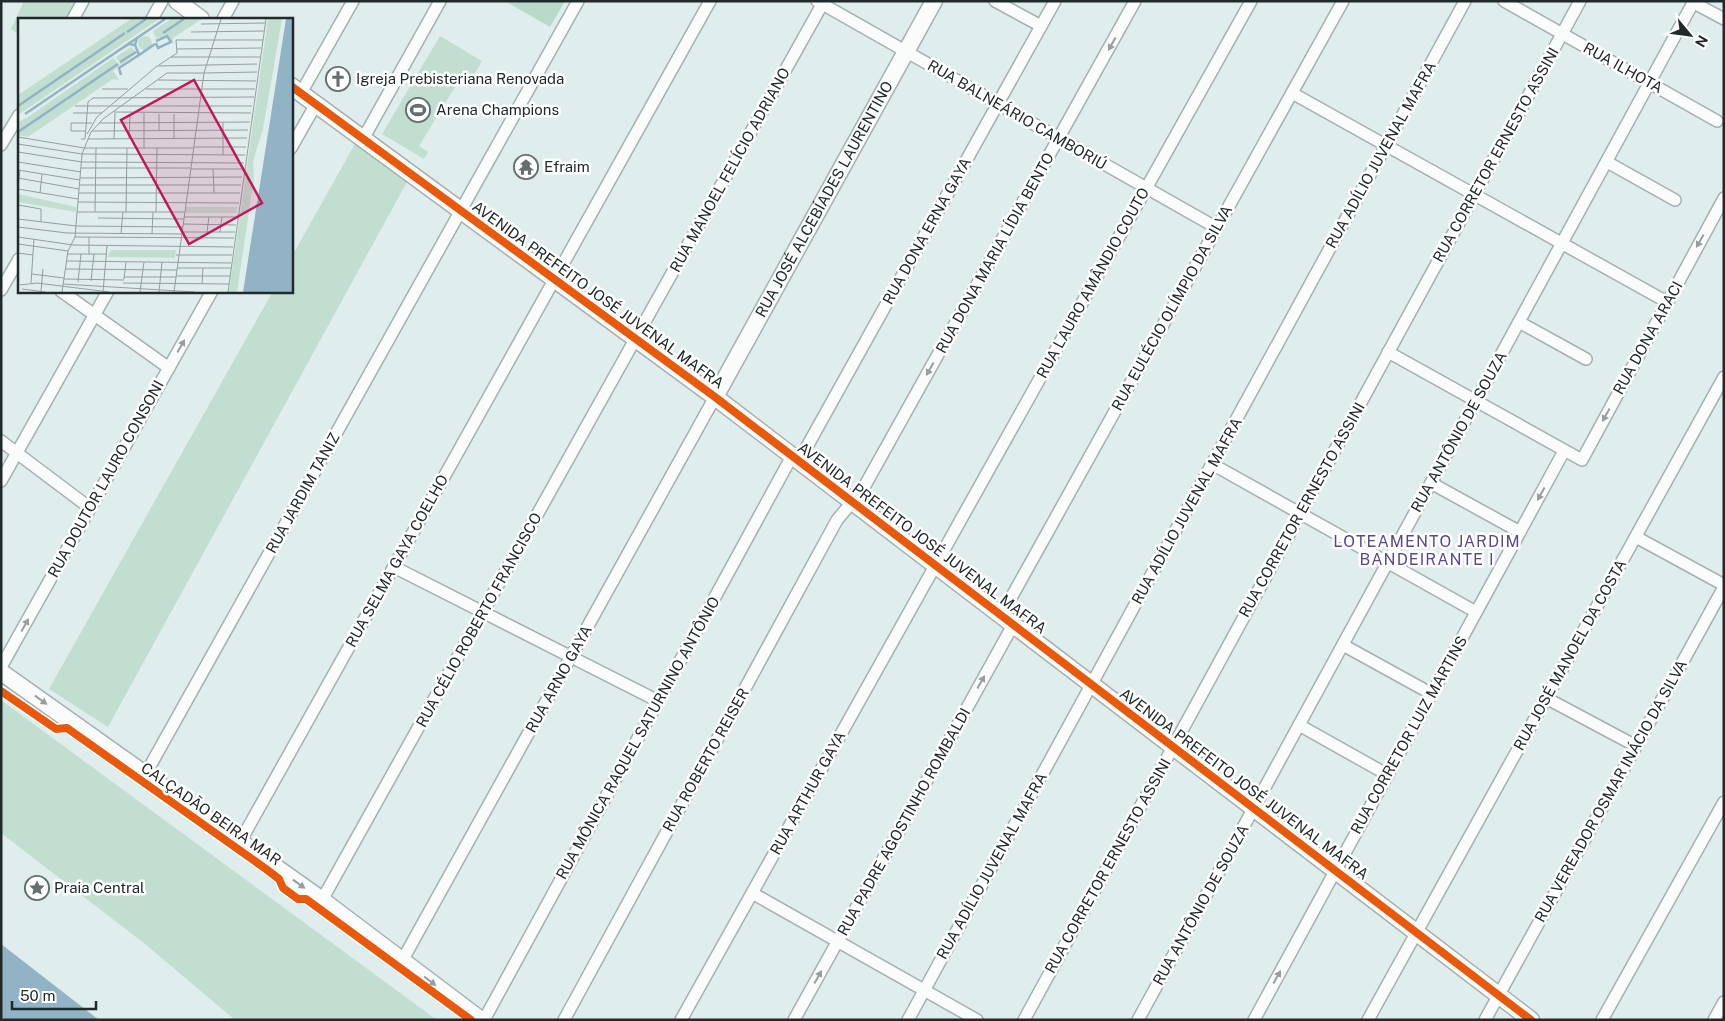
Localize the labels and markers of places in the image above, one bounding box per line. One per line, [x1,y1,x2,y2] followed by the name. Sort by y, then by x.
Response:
[325,66,351,92] church icon: Igreja Prebisteriana Renovada
[356,70,564,87] place label: Igreja Prebisteriana Renovada
[405,97,431,123] sports icon: Arena Champions
[436,101,559,118] place label: Arena Champions
[513,154,539,180] temple icon: Efraim
[544,158,590,175] place label: Efraim
[24,875,50,901] place icon: Praia Central
[54,879,145,896] place label: Praia Central

